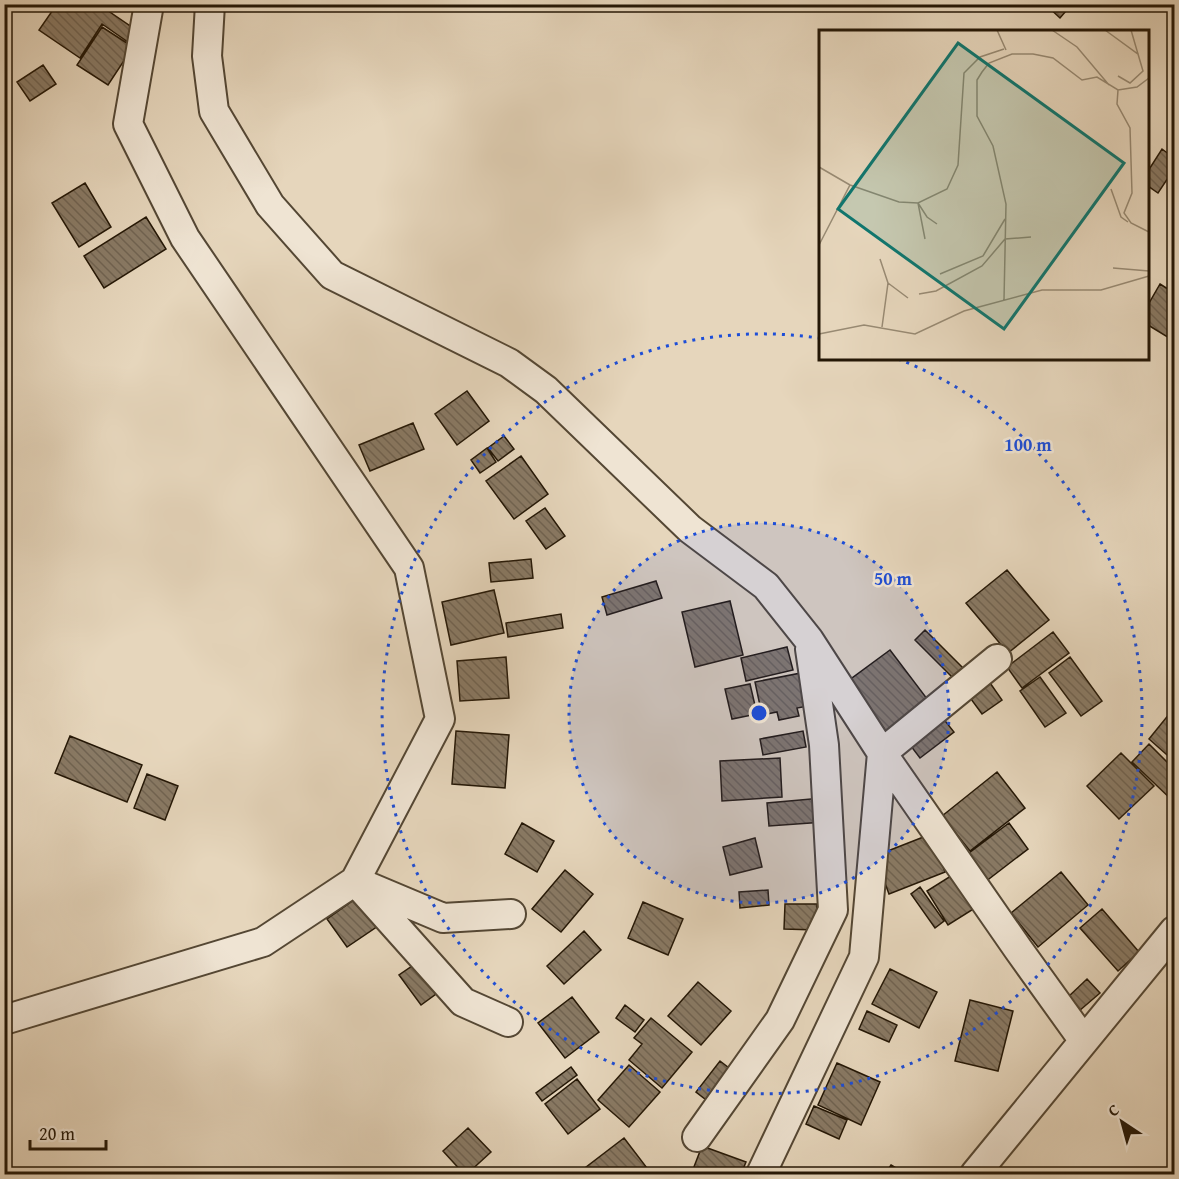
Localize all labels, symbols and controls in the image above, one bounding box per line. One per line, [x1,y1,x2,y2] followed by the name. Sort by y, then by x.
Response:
[819,30,1149,360] inset map
[1004,431,1052,458] text: 100 m
[874,565,913,592] text: 50 m
[749,703,769,723] centre of rings
[1092,1092,1152,1152] north arrow
[1102,1097,1124,1122] text: С
[30,1113,106,1151] scale bar
[39,1120,75,1147] text: 20 m

